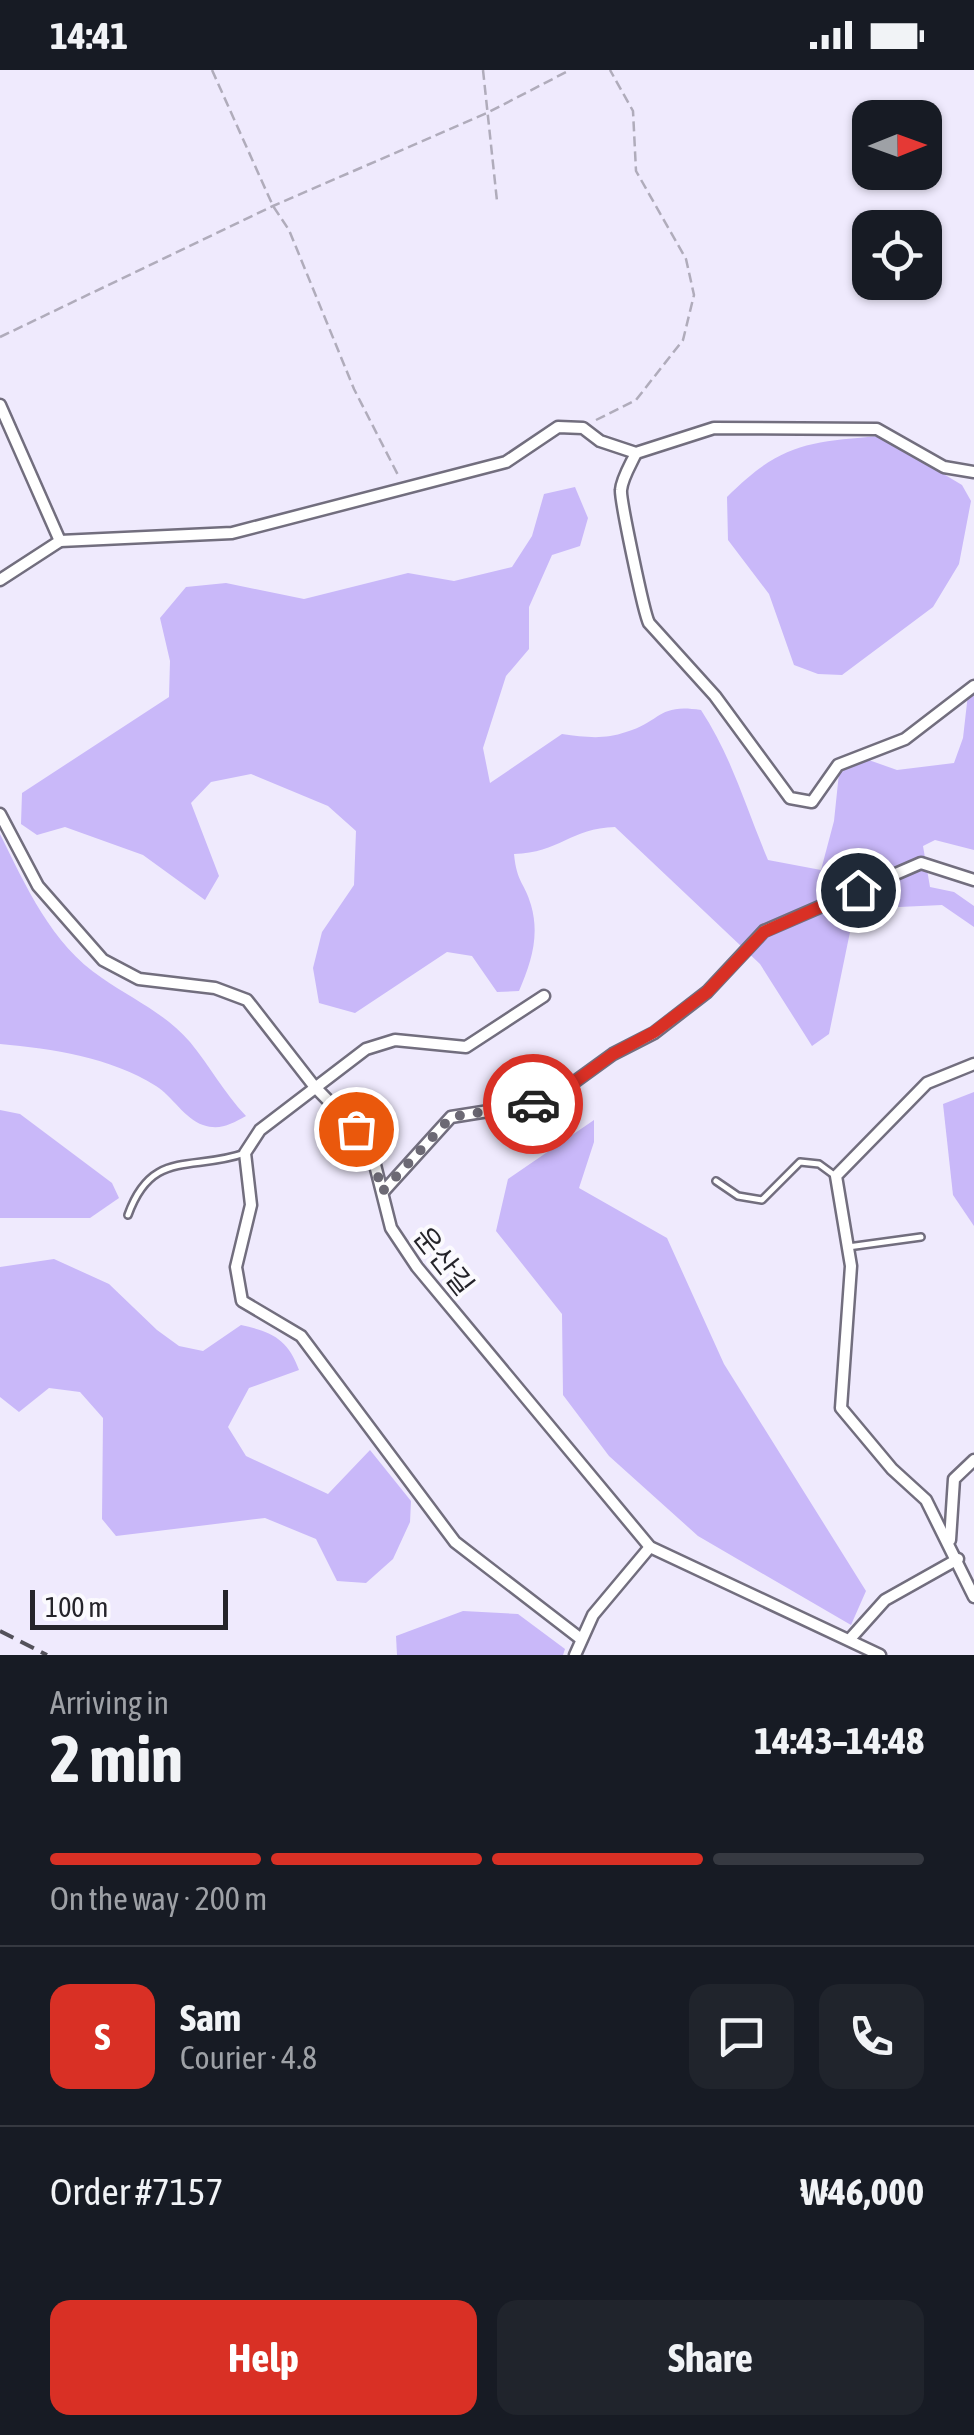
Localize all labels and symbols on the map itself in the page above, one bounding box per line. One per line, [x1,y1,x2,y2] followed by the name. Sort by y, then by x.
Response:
[852,100,942,190] north arrow
[816,848,901,933] pin
[483,1054,583,1154] courier
[314,1087,399,1172] pin
[408,1221,480,1301] street label: 운산길
[30,1585,228,1630] scale bar

